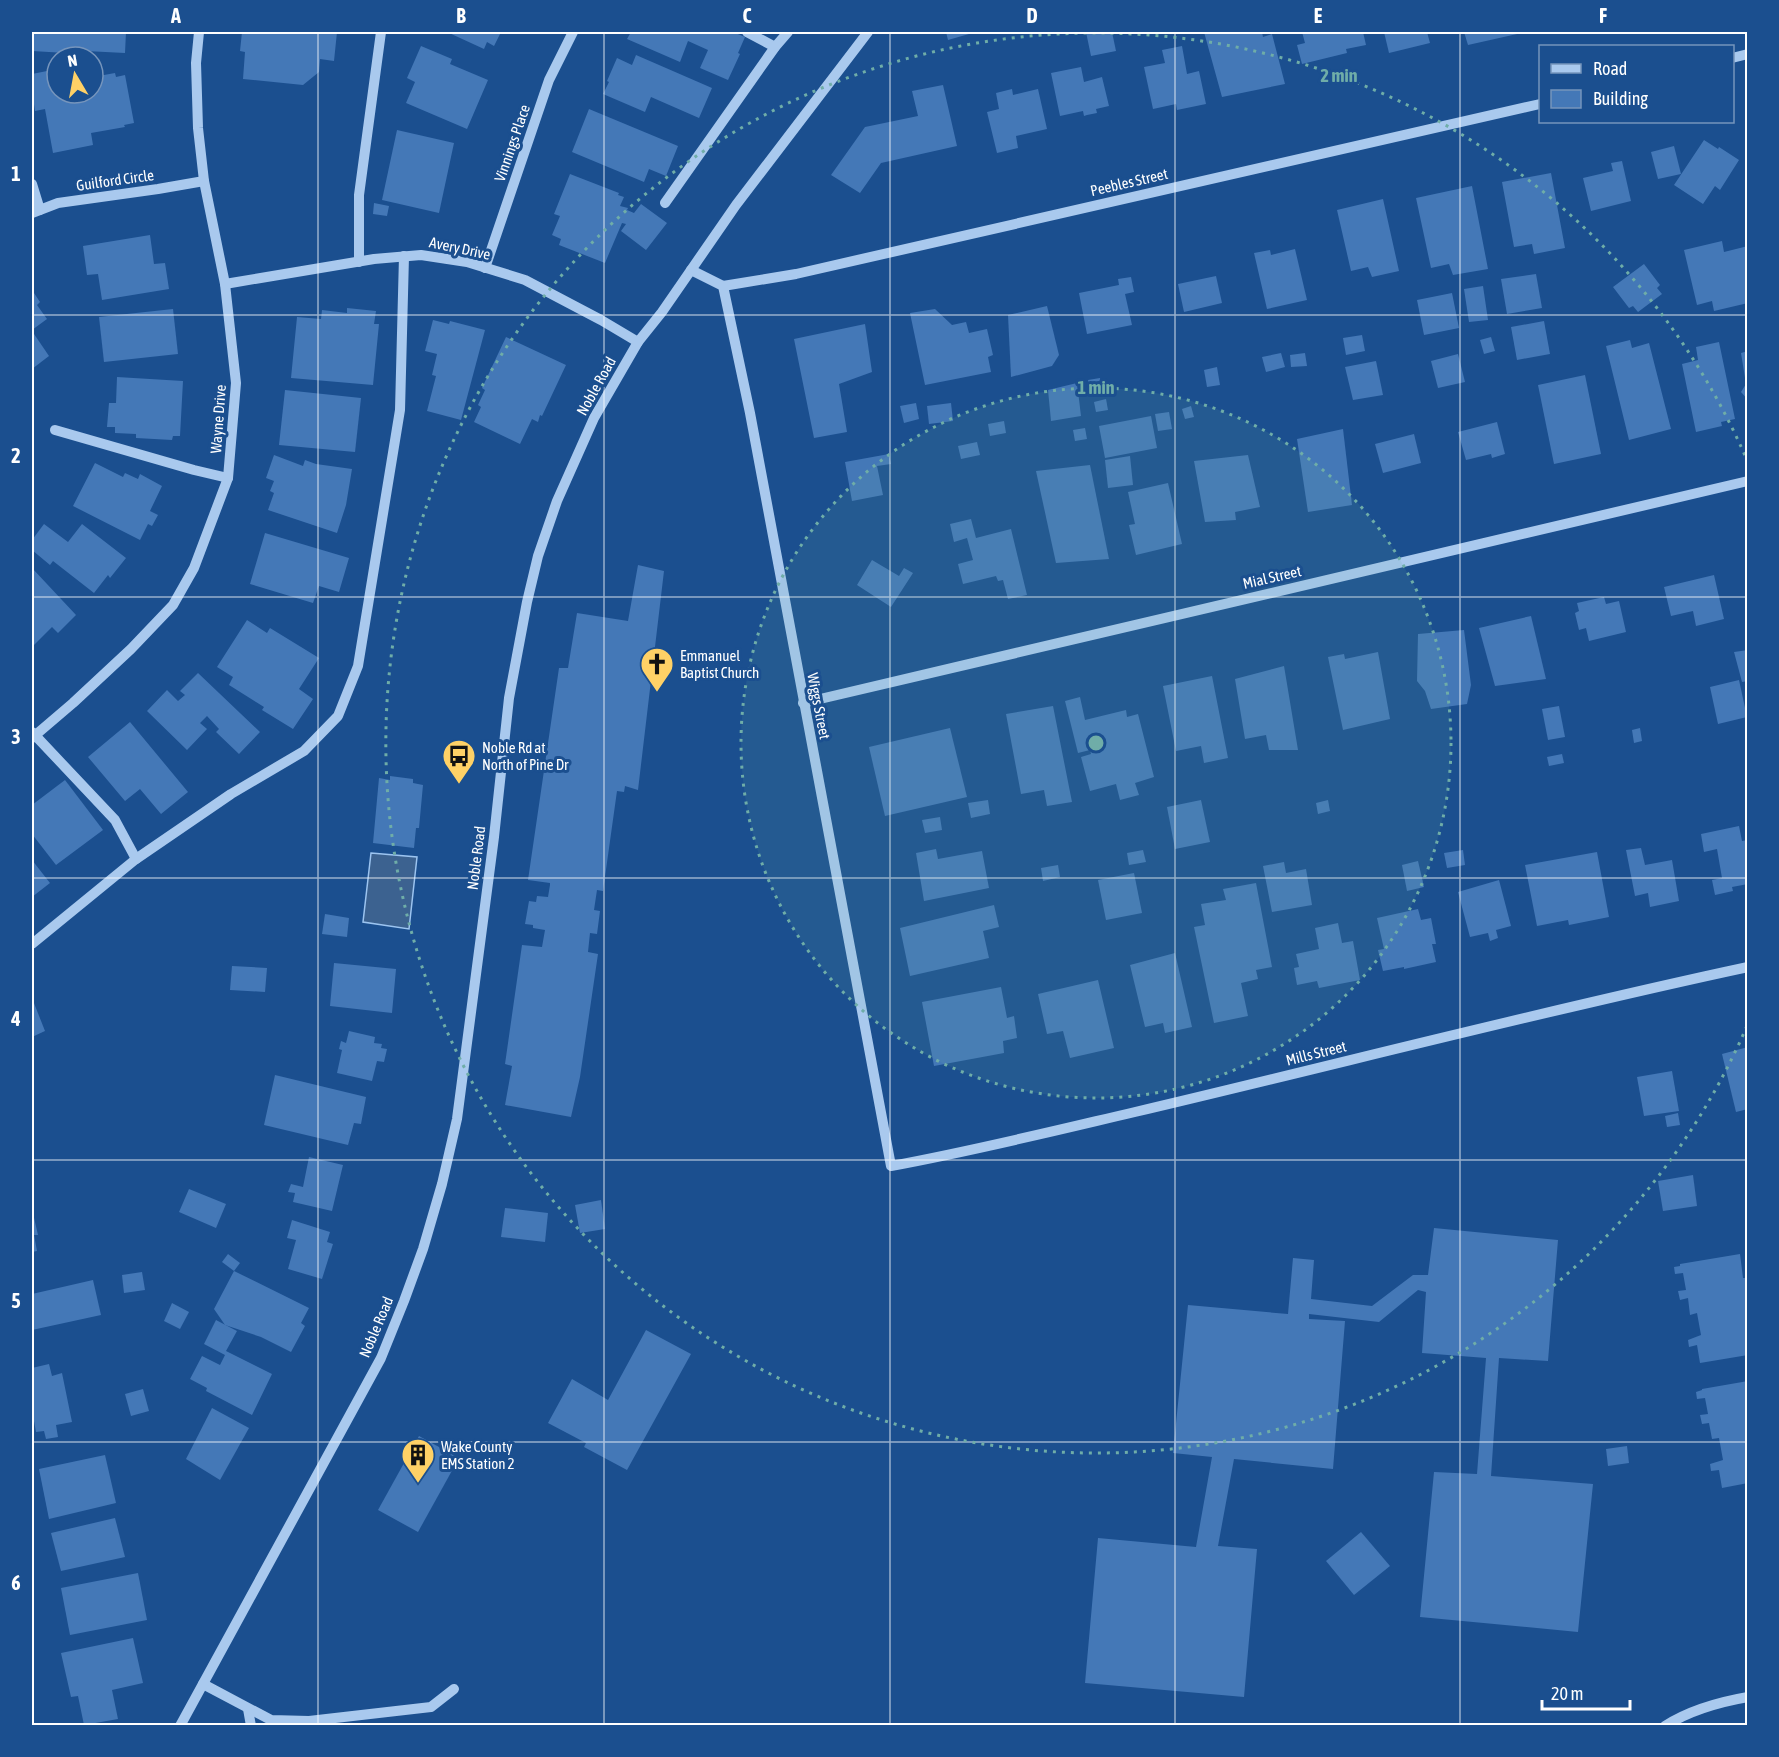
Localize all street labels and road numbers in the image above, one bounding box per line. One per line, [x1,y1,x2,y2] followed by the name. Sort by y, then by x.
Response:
[491,102,533,184] street label: Vinnings Place
[1089,165,1169,199] street label: Peebles Street
[75,166,155,194] street label: Guilford Circle
[428,233,492,263] street label: Avery Drive
[573,354,619,418] street label: Noble Road
[207,384,229,454] street label: Wayne Drive
[1241,562,1303,592] street label: Mial Street
[804,671,834,741] street label: Wiggs Street
[464,825,488,891] street label: Noble Road
[1284,1037,1348,1069] street label: Mills Street
[356,1294,396,1360] street label: Noble Road

